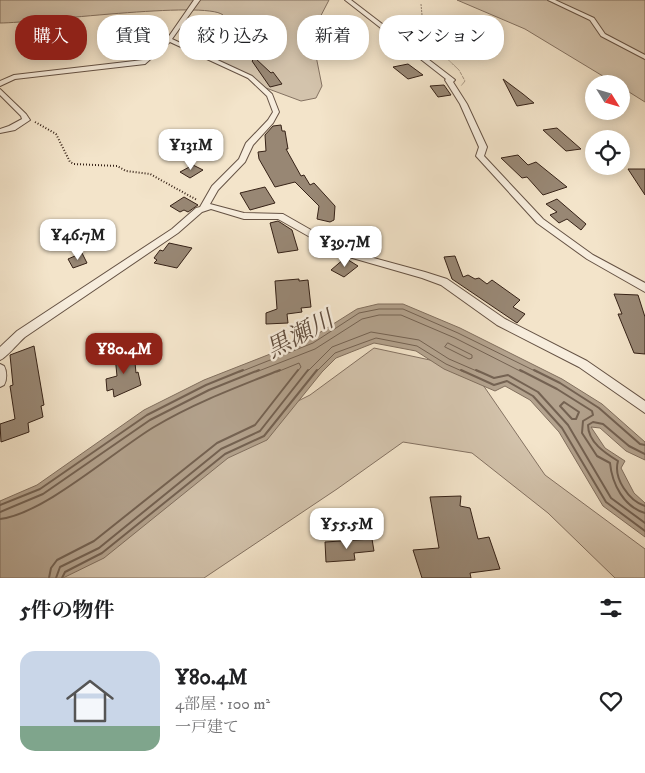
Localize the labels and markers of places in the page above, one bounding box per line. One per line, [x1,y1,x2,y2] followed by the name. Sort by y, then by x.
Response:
[156,128,226,171] pin: ¥131M
[37,218,119,261] pin: ¥46.7M
[304,226,386,268] pin: ¥39.7M
[83,332,165,375] pin: ¥80.4M
[306,508,388,550] pin: ¥55.5M

